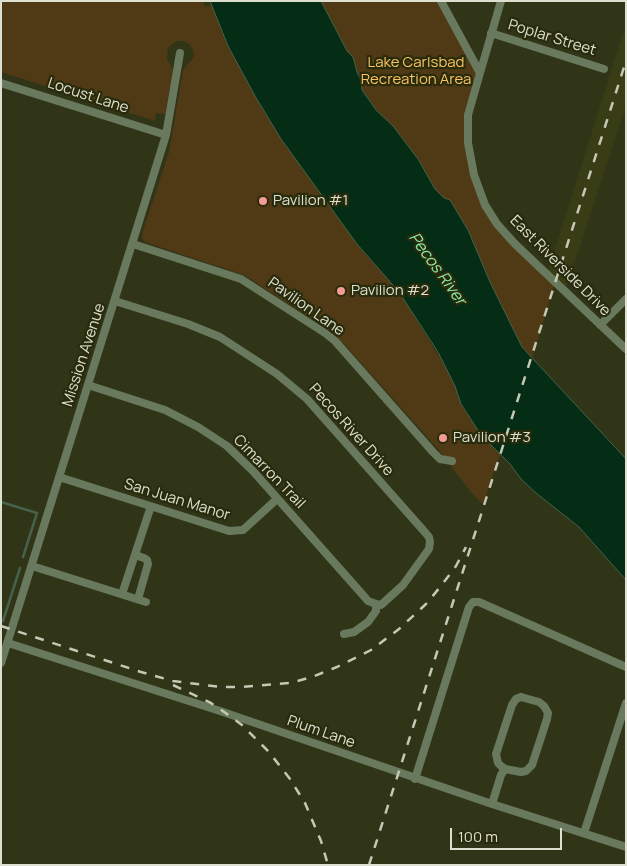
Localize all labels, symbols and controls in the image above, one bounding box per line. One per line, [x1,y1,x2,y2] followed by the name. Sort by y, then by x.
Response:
[506,16,598,60] street label: Poplar Street
[361,54,471,89] park label: Lake Carlsbad Recreation Area
[45,74,131,118] street label: Locust Lane
[273,192,348,210] place label: Pavilion #1
[257,195,269,207] marker: Pavilion #1
[506,212,614,320] street label: East Riverside Drive
[404,229,470,309] water label: Pecos River
[264,274,348,340] street label: Pavilion Lane
[351,282,429,300] place label: Pavilion #2
[335,285,347,297] marker: Pavilion #2
[59,301,109,409] street label: Mission Avenue
[305,380,397,480] street label: Pecos River Drive
[453,429,531,447] place label: Pavilion #3
[229,431,309,513] street label: Cimarron Trail
[437,432,449,444] marker: Pavilion #3
[122,475,232,525] street label: San Juan Manor
[285,712,357,752] street label: Plum Lane
[452,818,564,850] scale bar
[458,826,498,847] text: 100 m

